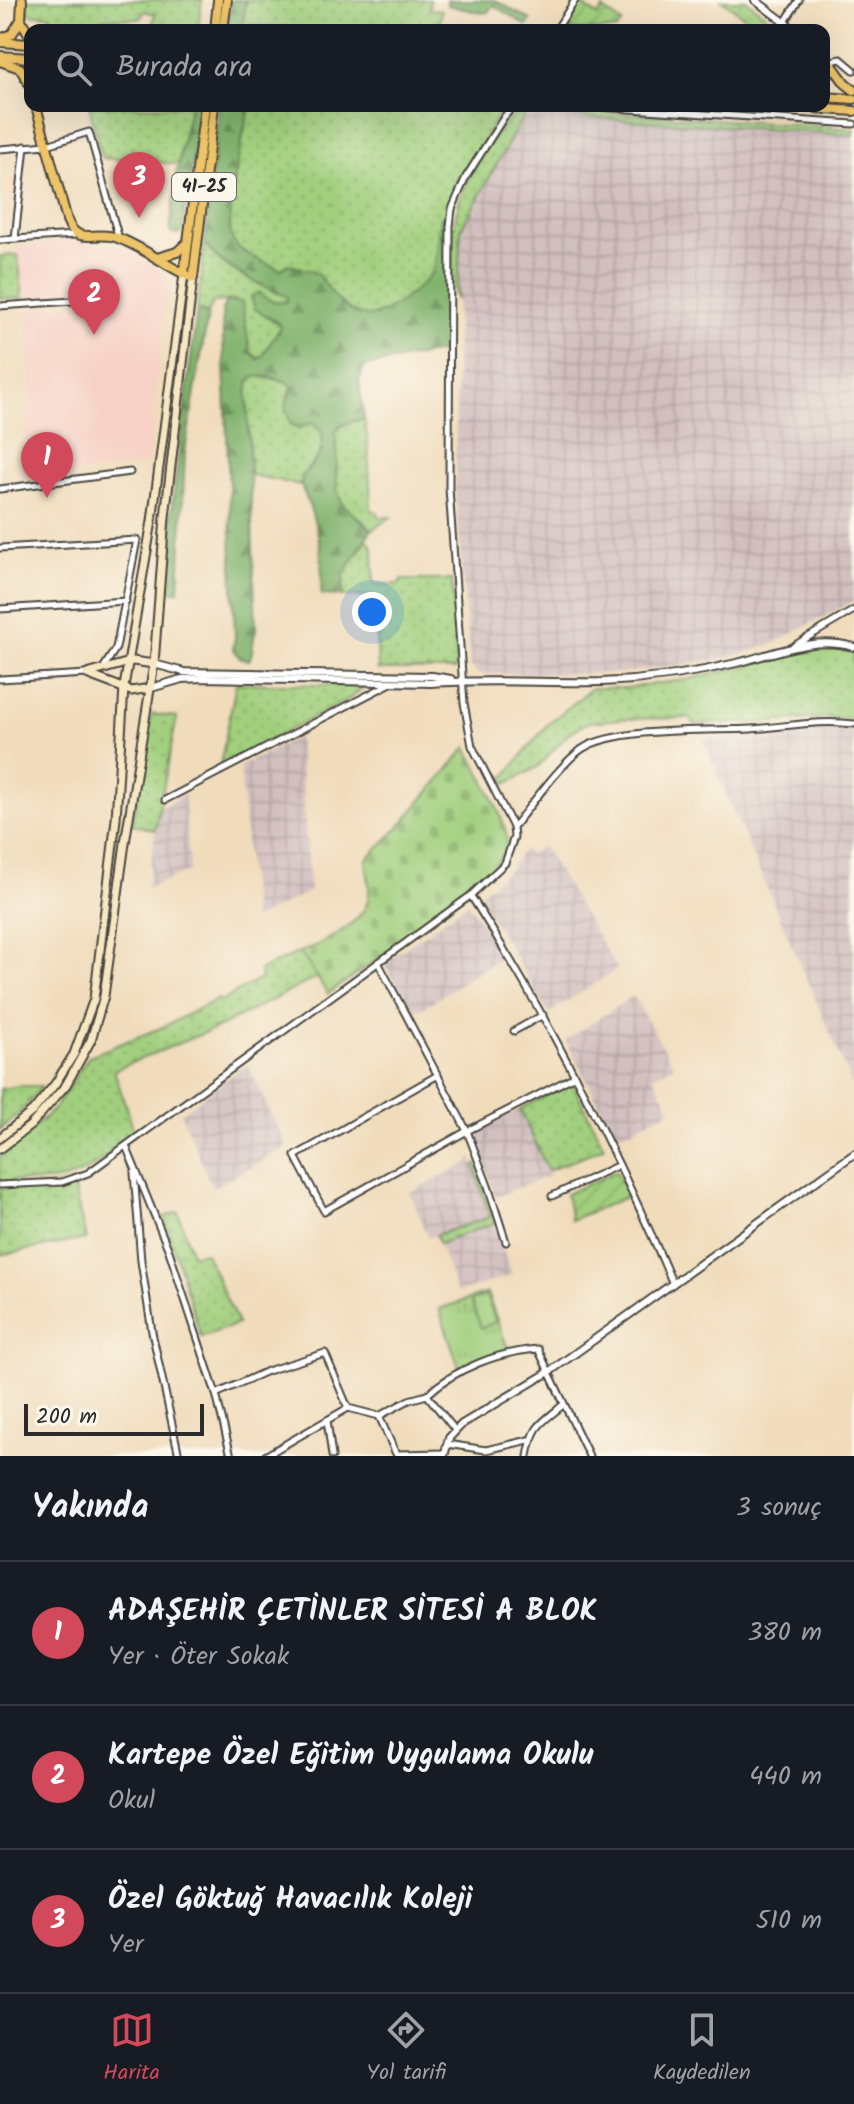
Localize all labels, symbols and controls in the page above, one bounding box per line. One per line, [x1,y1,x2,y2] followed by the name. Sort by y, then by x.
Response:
[24,24,830,112] search box
[116,44,253,92] text: Burada ara
[52,46,96,90] icon: search
[113,152,165,218] pin: 3
[172,173,236,201] road number: 41-25
[68,269,120,335] pin: 2
[21,432,73,498] pin: 1
[352,592,392,632] your location
[24,1400,204,1436] scale bar
[36,1400,97,1435] text: 200 m
[32,1481,149,1535] text: Yakında
[736,1487,822,1529] text: 3 sonuç
[108,1588,598,1636] text: ADAŞEHİR ÇETİNLER SİTESİ A BLOK
[54,1612,62,1654] text: 1
[747,1612,822,1654] text: 380 m
[108,1636,289,1678] text: Yer · Öter Sokak
[108,1732,593,1780] text: Kartepe Özel Eğitim Uygulama Okulu
[50,1756,66,1798] text: 2
[749,1756,822,1798] text: 440 m
[108,1780,155,1822] text: Okul
[108,1876,473,1924] text: Özel Göktuğ Havacılık Koleji
[51,1900,65,1942] text: 3
[756,1900,822,1942] text: 510 m
[108,1924,143,1966] text: Yer
[103,2008,160,2091] tab: Harita
[366,2008,446,2091] tab: Yol tarifi
[653,2008,751,2091] tab: Kaydedilen

